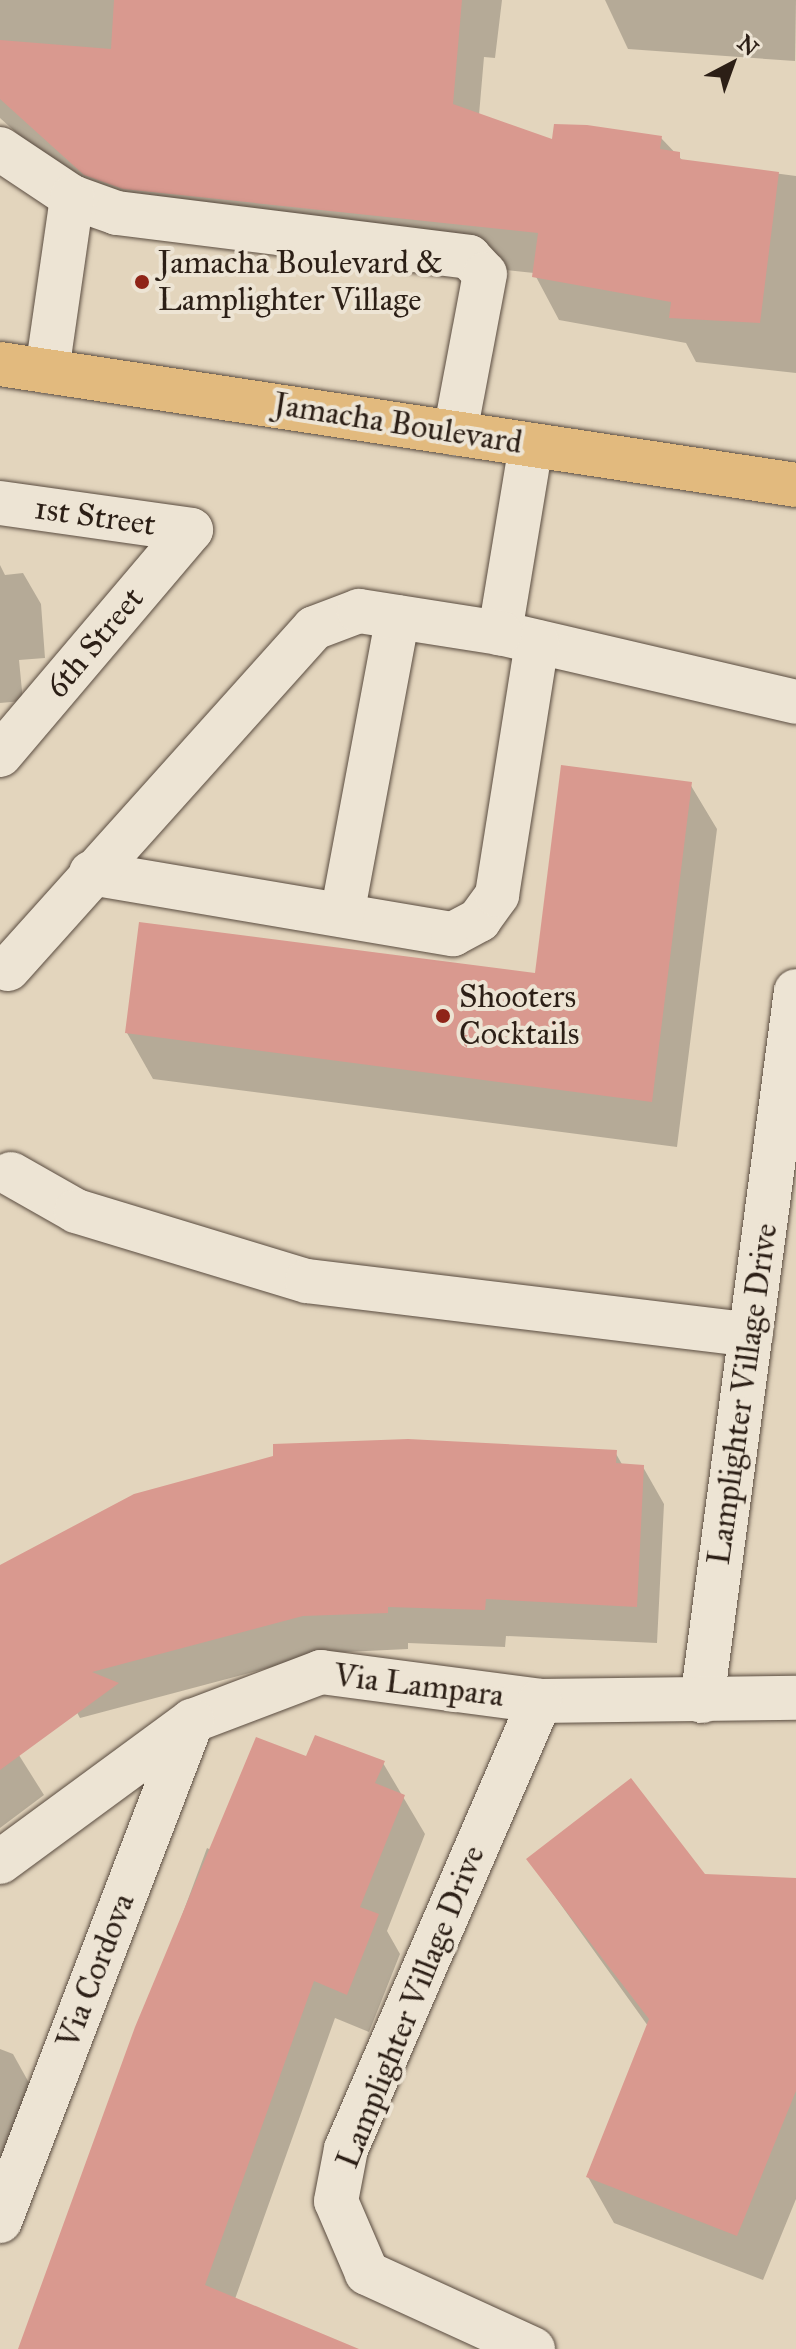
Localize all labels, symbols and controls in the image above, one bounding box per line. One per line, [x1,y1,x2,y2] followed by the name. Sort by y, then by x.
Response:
[692,24,772,104] north arrow
[732,29,764,62] text: N
[158,245,443,320] place label: Jamacha Boulevard & Lamplighter Village
[133,273,151,291] marker: Jamacha Boulevard & Lamplighter Village
[271,385,525,463] street label: Jamacha Boulevard
[32,489,158,545] street label: 1st Street
[38,580,152,706] street label: 6th Street
[459,979,579,1054] place label: Shooters Cocktails
[434,1007,452,1025] marker: Shooters Cocktails
[700,1221,786,1567] street label: Lamplighter Village Drive
[332,1657,506,1715] street label: Via Lampara
[329,1840,493,2174] street label: Lamplighter Village Drive
[49,1888,143,2054] street label: Via Cordova

